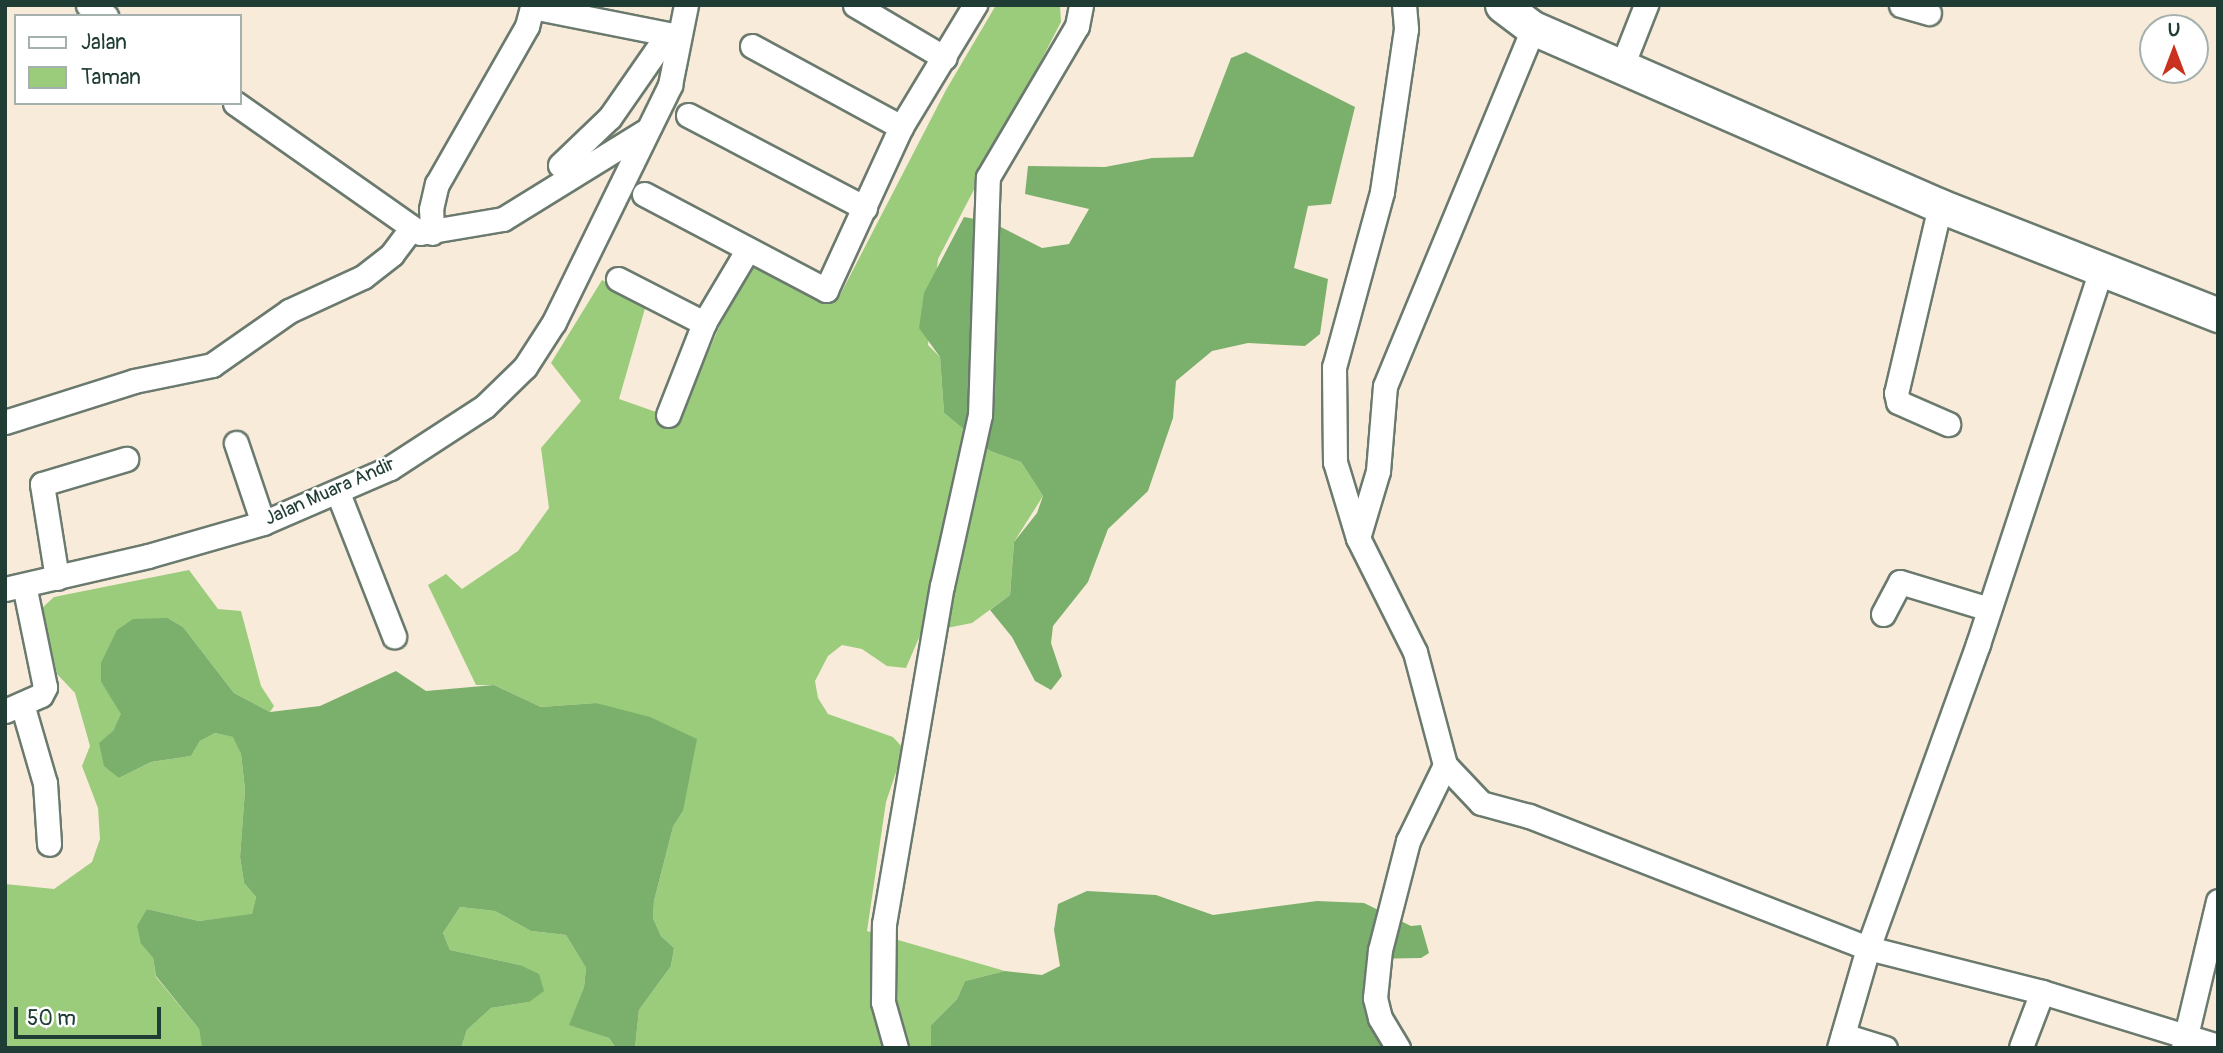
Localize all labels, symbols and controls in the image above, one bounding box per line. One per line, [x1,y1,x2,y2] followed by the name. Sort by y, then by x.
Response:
[14,14,242,105] legend
[2139,14,2209,84] north arrow
[2168,18,2180,42] text: U
[81,29,127,56] text: Jalan
[81,64,141,91] text: Taman
[261,453,399,531] street label: Jalan Muara Andir
[18,993,164,1038] scale bar
[27,1005,76,1032] text: 50 m

